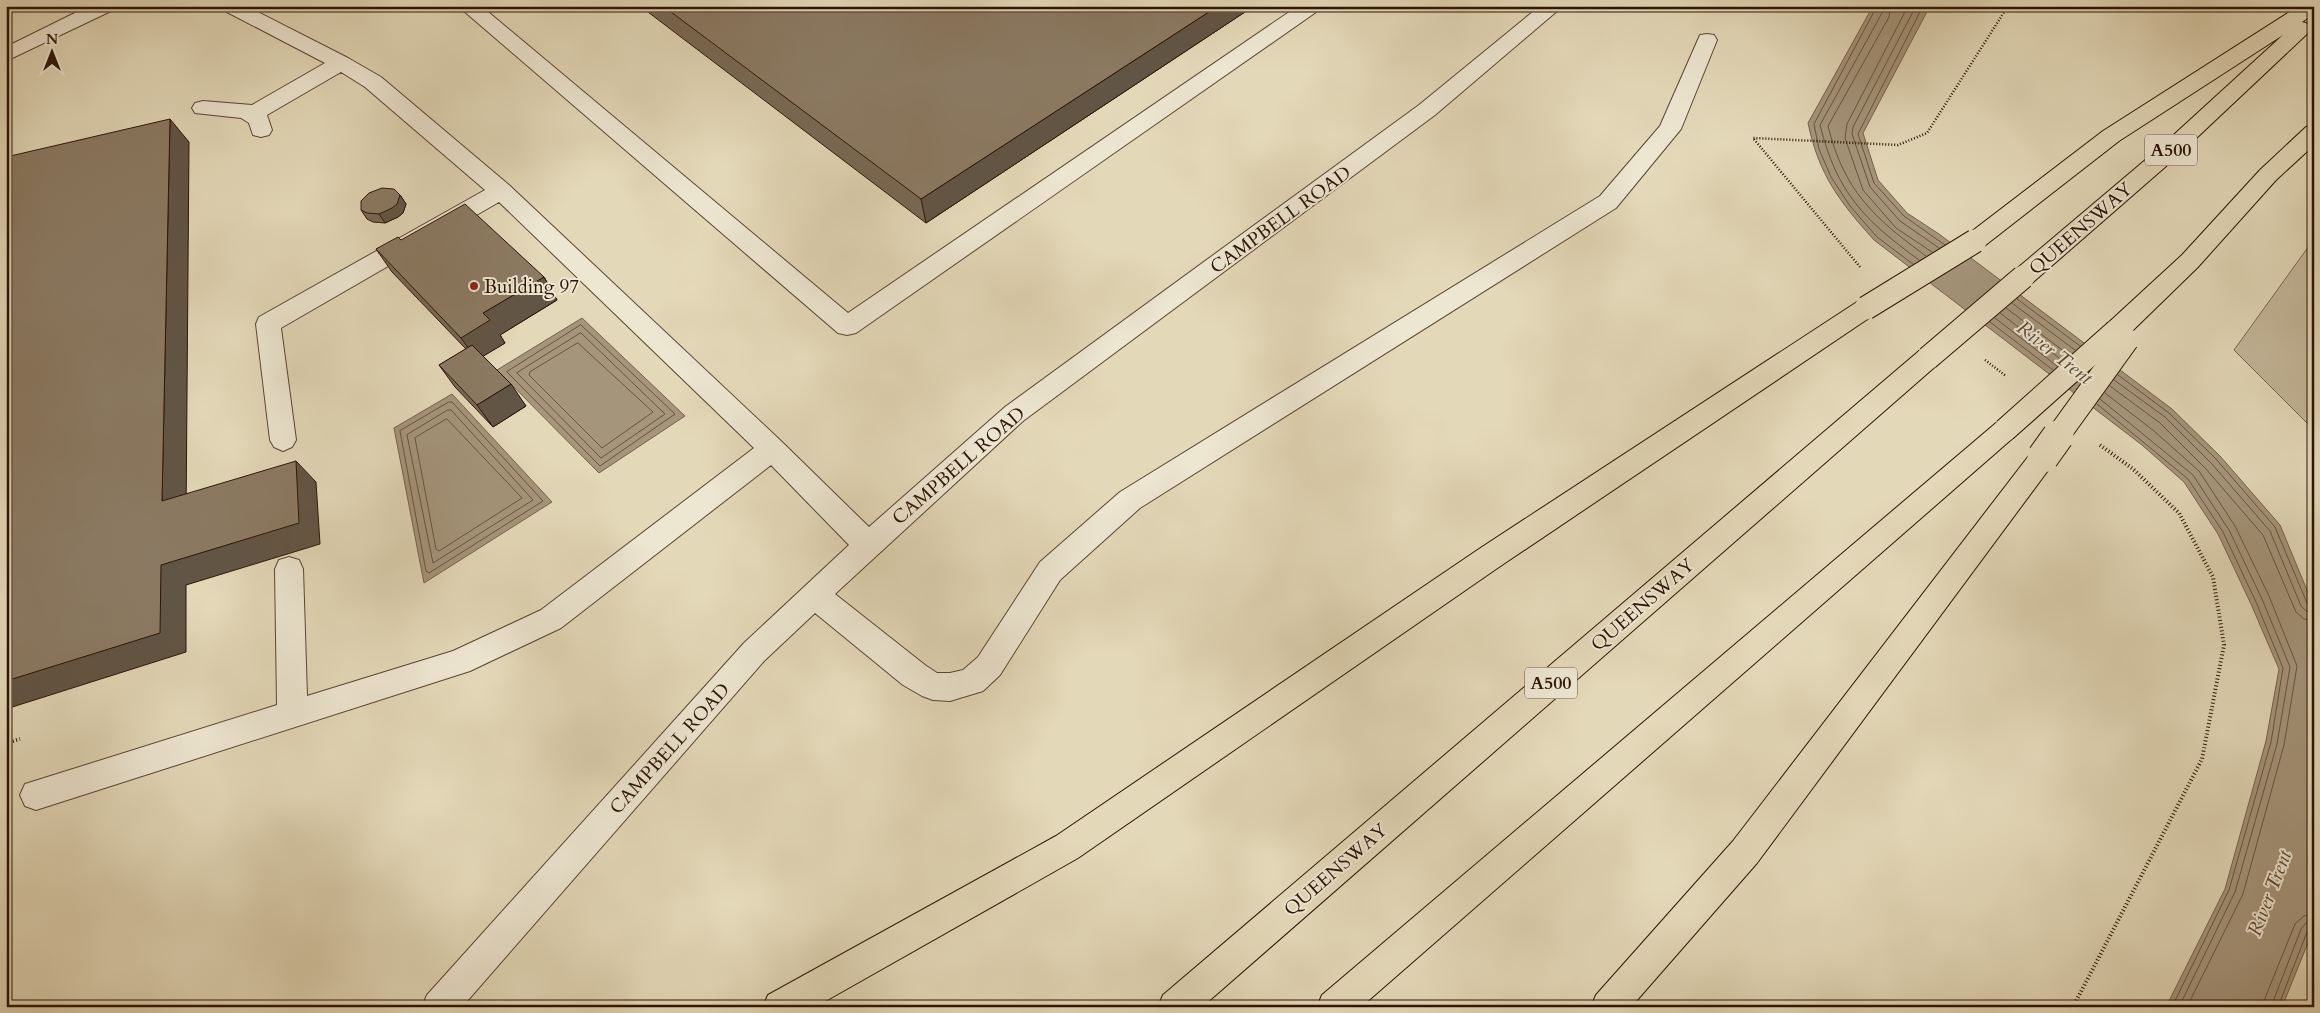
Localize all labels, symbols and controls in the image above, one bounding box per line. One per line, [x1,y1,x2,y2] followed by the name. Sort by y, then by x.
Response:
[28,28,78,78] north arrow
[46,30,58,49] text: N
[2145,134,2197,166] road number: A500
[1205,160,1356,280] street label: CAMPBELL ROAD
[2023,176,2139,281] street label: QUEENSWAY
[484,274,579,300] place label: Building 97
[468,280,480,292] marker: Building 97
[2011,314,2099,391] water label: River Trent
[887,401,1031,531] street label: CAMPBELL ROAD
[1585,552,1701,657] street label: QUEENSWAY
[1525,668,1577,698] road number: A500
[604,677,736,820] street label: CAMPBELL ROAD
[1278,817,1394,922] street label: QUEENSWAY
[2241,845,2299,940] water label: River Trent

